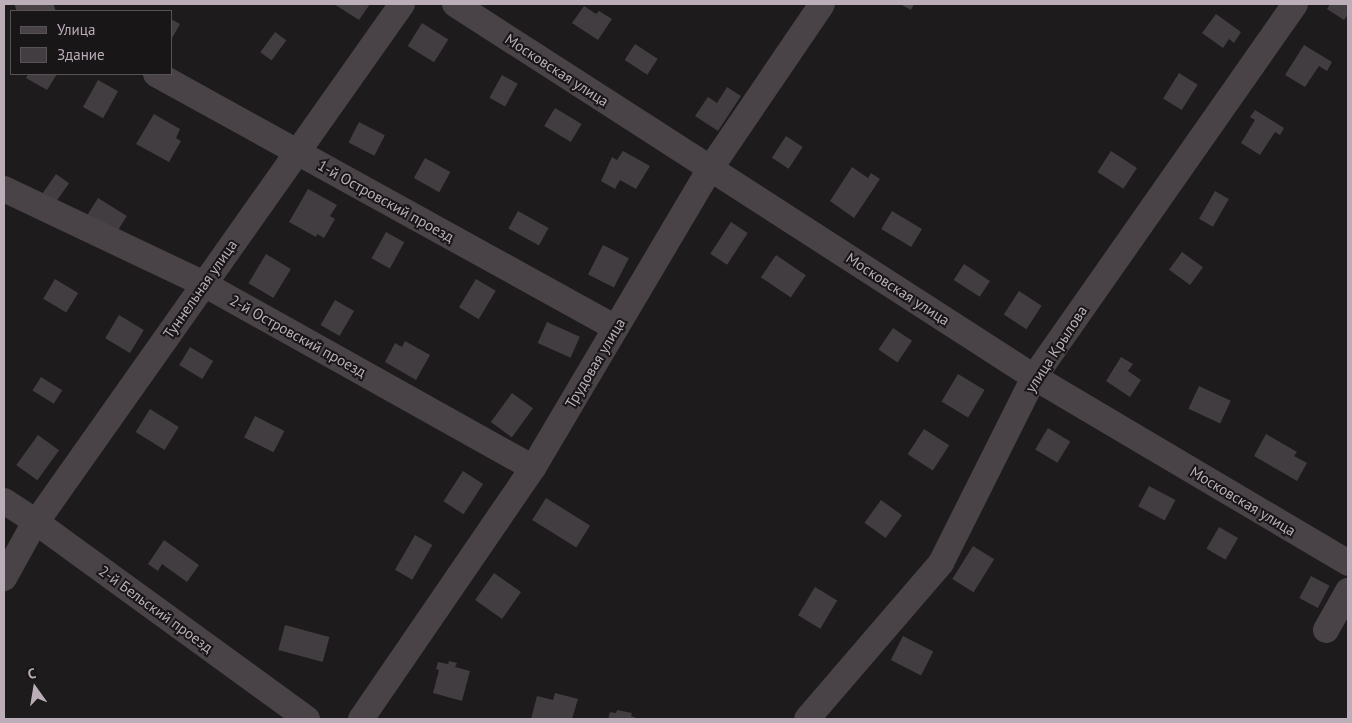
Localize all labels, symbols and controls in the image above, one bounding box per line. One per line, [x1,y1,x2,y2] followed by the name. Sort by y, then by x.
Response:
[10,10,172,75] legend
[57,20,95,39] text: Улица
[502,30,612,110] street label: Московская улица
[57,45,105,64] text: Здание
[315,156,457,246] street label: 1-й Островский проезд
[159,236,241,342] street label: Туннельная улица
[843,249,953,329] street label: Московская улица
[227,291,369,381] street label: 2-й Островский проезд
[1021,302,1091,396] street label: улица Крылова
[561,315,629,411] street label: Трудовая улица
[1187,462,1299,540] street label: Московская улица
[95,562,217,656] street label: 2-й Бельский проезд
[10,663,60,713] north arrow
[26,664,37,683] text: С

